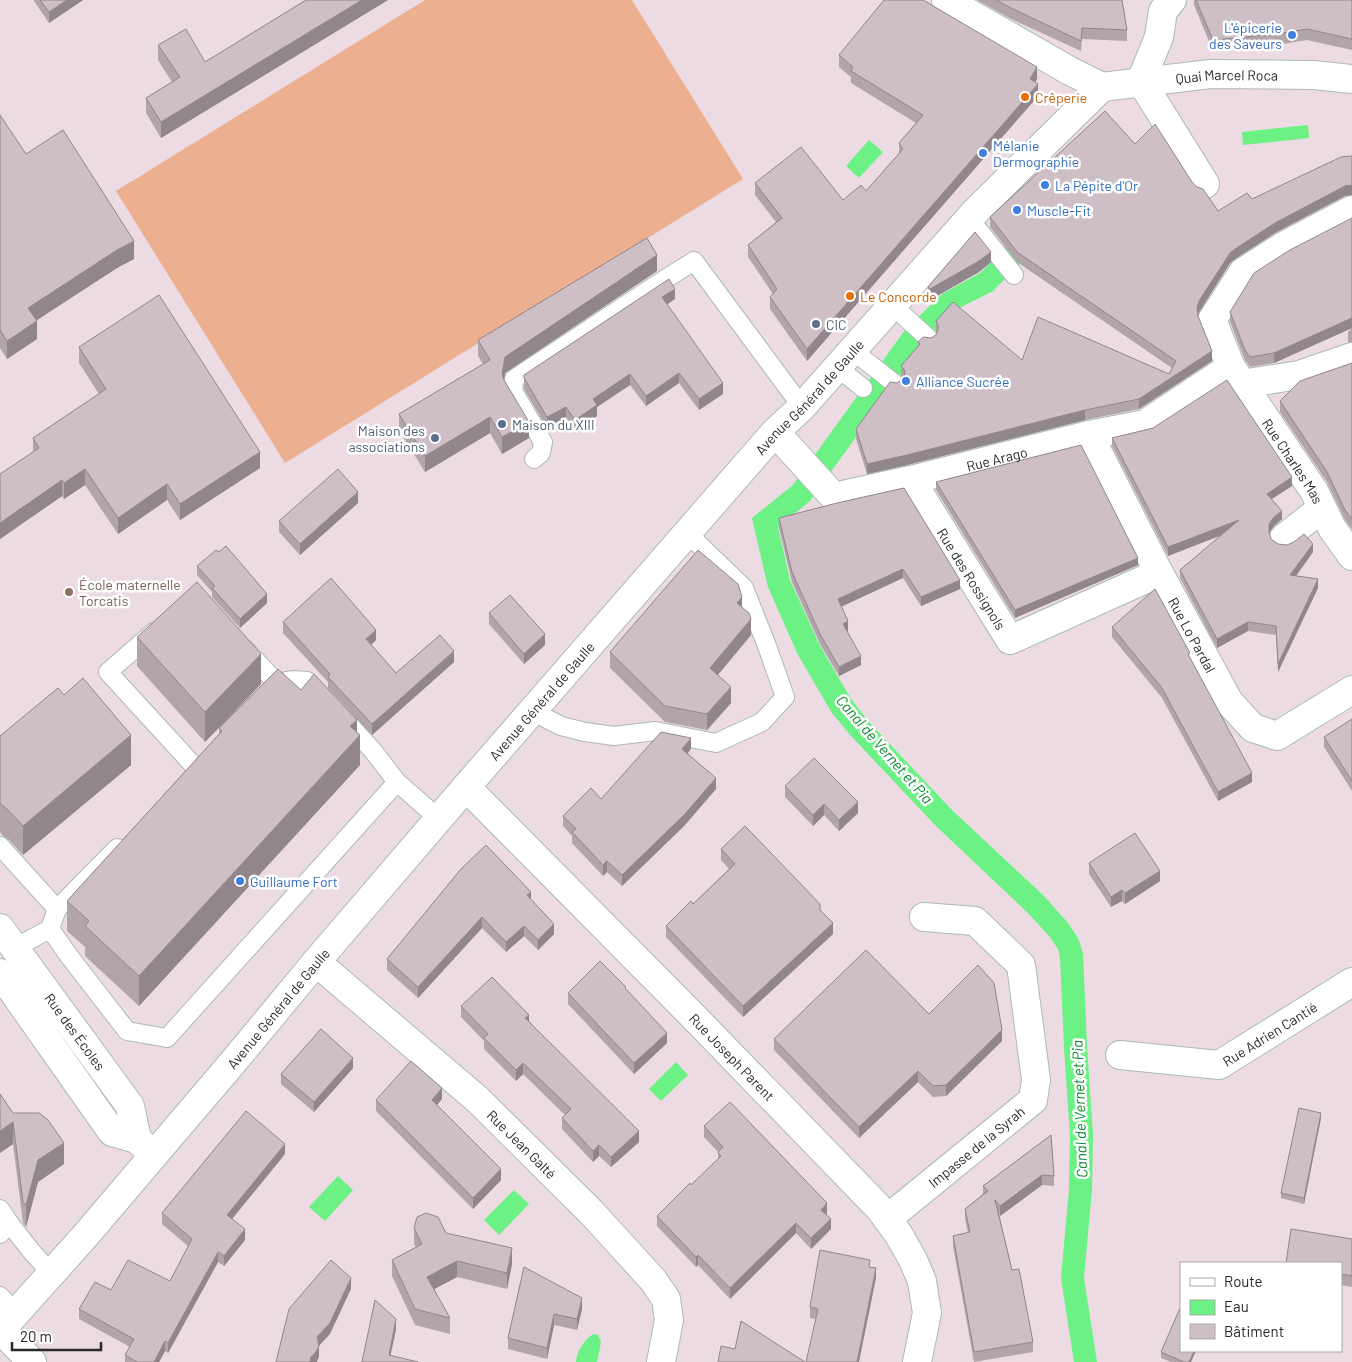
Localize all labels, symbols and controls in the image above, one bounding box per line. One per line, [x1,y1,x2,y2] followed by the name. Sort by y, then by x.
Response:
[1209,19,1282,52] place label: L'épicerie des Saveurs
[1286,29,1298,41] marker: L'épicerie des Saveurs
[1174,65,1278,87] street label: Quai Marcel Roca
[1035,89,1087,106] place label: Crêperie
[1019,91,1031,103] marker: Crêperie
[993,137,1079,170] place label: Mélanie Dermographie
[977,147,989,159] marker: Mélanie Dermographie
[1055,177,1138,194] place label: La Pépite d'Or
[1039,179,1051,191] marker: La Pépite d'Or
[1027,202,1091,219] place label: Muscle-Fit
[1011,204,1023,216] marker: Muscle-Fit
[860,288,937,305] place label: Le Concorde
[844,290,856,302] marker: Le Concorde
[826,316,847,333] place label: CIC
[810,318,822,330] marker: CIC
[751,336,867,458] street label: Avenue Général de Gaulle
[916,373,1010,390] place label: Alliance Sucrée
[900,375,912,387] marker: Alliance Sucrée
[1259,415,1327,506] street label: Rue Charles Mas
[512,416,595,433] place label: Maison du XIII
[496,418,508,430] marker: Maison du XIII
[348,422,425,455] place label: Maison des associations
[429,432,441,444] marker: Maison des associations
[964,442,1029,474] street label: Rue Arago
[934,525,1010,633] street label: Rue des Rossignols
[79,576,181,609] place label: École maternelle Torcatis
[63,586,75,598] marker: École maternelle Torcatis
[1165,594,1220,675] street label: Rue Lo Pardal
[485,638,597,763] street label: Avenue Général de Gaulle
[833,691,937,807] water label: Canal de Vernet et Pia
[250,873,338,890] place label: Guillaume Fort
[234,875,246,887] marker: Guillaume Fort
[223,944,333,1072] street label: Avenue Général de Gaulle
[42,989,110,1074] street label: Rue des Écoles
[1219,998,1320,1069] street label: Rue Adrien Cantié
[686,1009,778,1104] street label: Rue Joseph Parent
[1068,1040,1090,1178] water label: Canal de Vernet et Pia
[925,1102,1028,1191] street label: Impasse de la Syrah
[484,1106,560,1182] street label: Rue Jean Galté
[1180,1262,1342,1352] legend
[1224,1272,1263,1290] text: Route
[1224,1297,1249,1315] text: Eau
[12,1320,101,1352] scale bar
[1224,1322,1284,1340] text: Bâtiment
[20,1327,52,1345] text: 20 m

